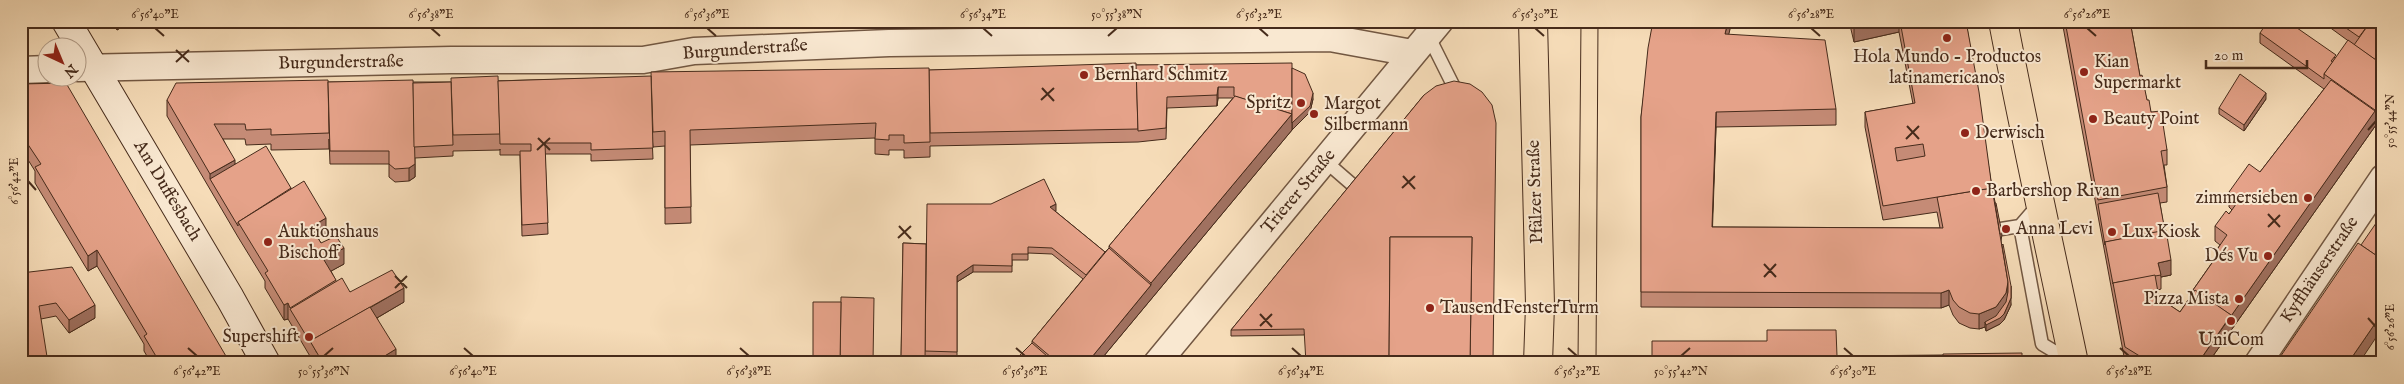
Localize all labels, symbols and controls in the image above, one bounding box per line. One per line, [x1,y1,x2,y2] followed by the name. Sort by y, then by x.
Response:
[131,7,179,22] text: 6°56'40"E
[408,7,454,22] text: 6°56'38"E
[684,7,730,22] text: 6°56'36"E
[960,7,1006,22] text: 6°56'34"E
[1091,7,1143,22] text: 50°55'38"N
[1236,7,1282,22] text: 6°56'32"E
[1512,7,1558,22] text: 6°56'30"E
[1788,7,1834,22] text: 6°56'28"E
[2064,7,2110,22] text: 6°56'26"E
[1941,32,1953,44] marker: Hola Mundo - Productos latinamericanos
[682,34,808,66] street label: Burgunderstraße
[38,38,88,88] north arrow
[2206,38,2308,70] scale bar
[1853,46,2041,90] place label: Hola Mundo - Productos latinamericanos
[2214,46,2244,65] text: 20 m
[278,50,404,76] street label: Burgunderstraße
[2094,51,2181,95] place label: Kian Supermarkt
[60,59,82,81] text: N
[1094,64,1228,87] place label: Bernhard Schmitz
[2078,66,2090,78] marker: Kian Supermarkt
[1078,69,1090,81] marker: Bernhard Schmitz
[1246,92,1291,115] place label: Spritz
[1324,93,1409,137] place label: Margot Silbermann
[2383,93,2398,148] text: 50°55'44"N
[1295,97,1307,109] marker: Spritz
[1308,108,1320,120] marker: Margot Silbermann
[2103,108,2199,131] place label: Beauty Point
[2087,113,2099,125] marker: Beauty Point
[1975,122,2045,145] place label: Derwisch
[1959,127,1971,139] marker: Derwisch
[127,135,206,246] street label: Am Duffesbach
[1523,140,1549,244] street label: Pfälzer Straße
[1257,145,1341,239] street label: Trierer Straße
[7,157,22,205] text: 6°56'42"E
[1986,180,2120,203] place label: Barbershop Rivan
[1970,185,1982,197] marker: Barbershop Rivan
[2195,187,2298,210] place label: zimmersieben
[2302,192,2314,204] marker: zimmersieben
[2276,212,2364,328] street label: Kyffhäuserstraße
[2015,218,2093,241] place label: Anna Levi
[277,221,379,265] place label: Auktionshaus Bischoff
[2122,221,2201,244] place label: Lux Kiosk
[2000,223,2012,235] marker: Anna Levi
[2106,226,2118,238] marker: Lux Kiosk
[262,236,274,248] marker: Auktionshaus Bischoff
[2204,245,2258,268] place label: Dés Vu
[2262,250,2274,262] marker: Dés Vu
[2143,288,2229,311] place label: Pizza Mista
[2233,293,2245,305] marker: Pizza Mista
[1440,297,1599,320] place label: TausendFensterTurm
[1424,302,1436,314] marker: TausendFensterTurm
[2383,304,2398,350] text: 6°56'26"E
[2225,315,2237,327] marker: UniCom
[222,326,299,349] place label: Supershift
[2198,329,2264,352] place label: UniCom
[303,331,315,343] marker: Supershift
[173,364,221,379] text: 6°56'42"E
[298,364,351,379] text: 50°55'36"N
[449,364,497,379] text: 6°56'40"E
[726,364,772,379] text: 6°56'38"E
[1002,364,1048,379] text: 6°56'36"E
[1278,364,1324,379] text: 6°56'34"E
[1554,364,1600,379] text: 6°56'32"E
[1654,364,1709,379] text: 50°55'42"N
[1830,364,1876,379] text: 6°56'30"E
[2106,364,2152,379] text: 6°56'28"E

